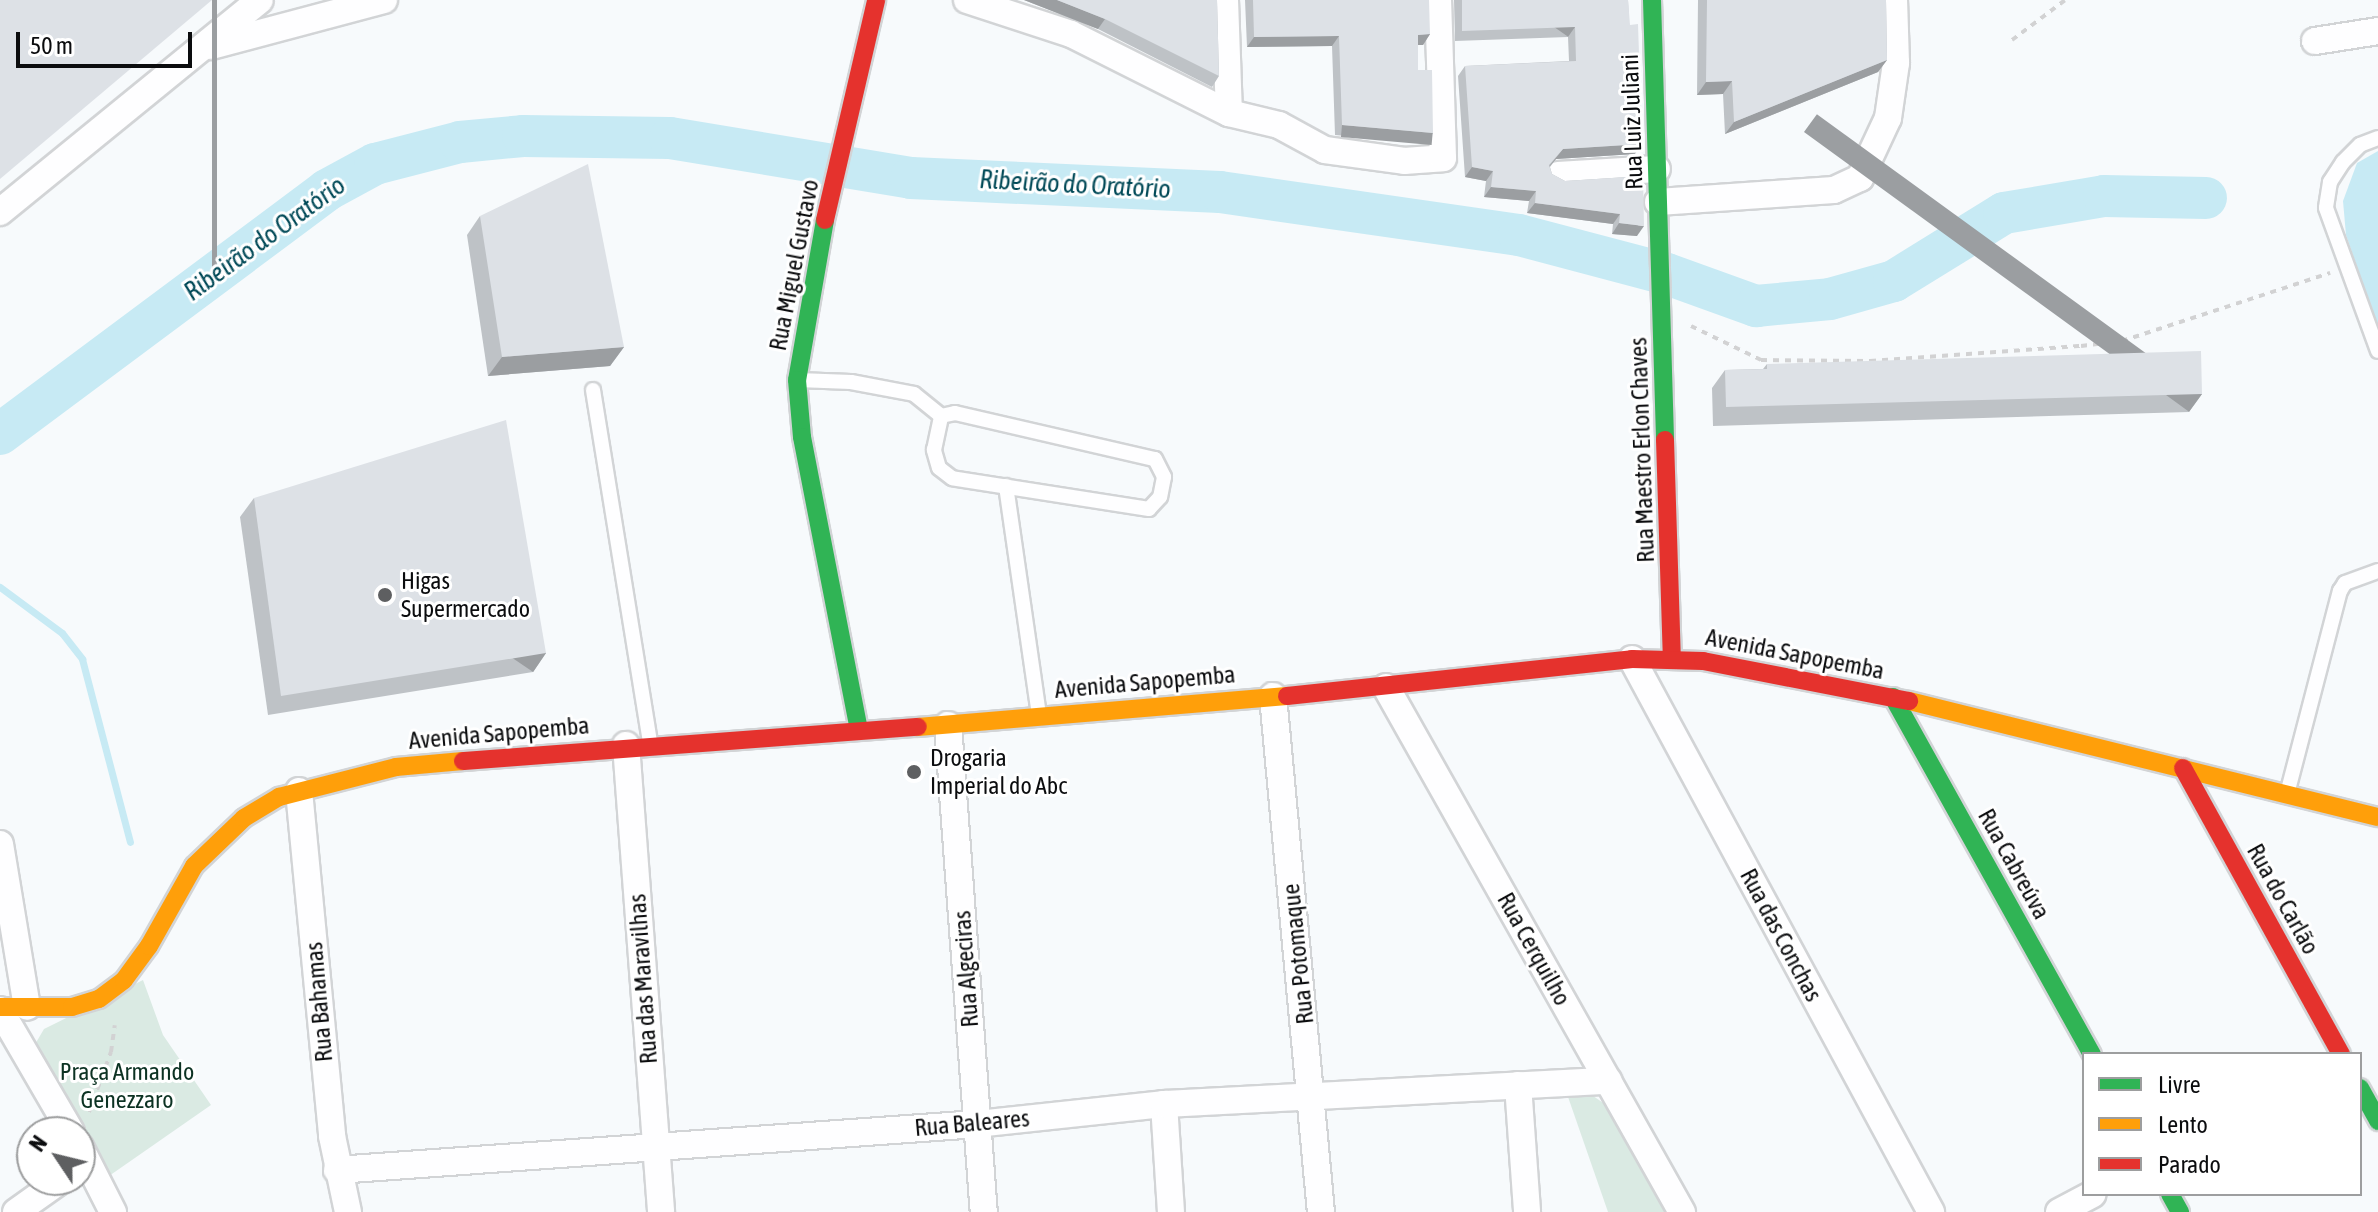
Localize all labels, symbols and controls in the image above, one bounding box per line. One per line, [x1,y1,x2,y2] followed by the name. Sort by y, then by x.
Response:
[20,16,196,66] scale bar
[30,32,73,59] text: 50 m
[1615,54,1649,190] street label: Rua Luiz Juliani
[979,164,1171,206] water label: Ribeirão do Oratório
[178,170,352,308] water label: Ribeirão do Oratório
[763,177,825,353] street label: Rua Miguel Gustavo
[1624,337,1660,563] street label: Rua Maestro Erlon Chaves
[401,567,530,623] place label: Higas Supermercado
[376,586,394,604] marker: Higas Supermercado
[1703,623,1887,685] street label: Avenida Sapopemba
[1053,660,1237,704] street label: Avenida Sapopemba
[407,711,591,755] street label: Avenida Sapopemba
[930,744,1067,800] place label: Drogaria Imperial do Abc
[905,763,923,781] marker: Drogaria Imperial do Abc
[1972,804,2056,924] street label: Rua Cabreúva
[2241,839,2325,959] street label: Rua do Carlão
[1734,864,1828,1006] street label: Rua das Conchas
[1276,882,1320,1026] street label: Rua Potomaque
[1491,888,1577,1010] street label: Rua Cerquilho
[623,893,663,1065] street label: Rua das Maravilhas
[948,910,984,1028] street label: Rua Algeciras
[299,941,339,1063] street label: Rua Bahamas
[2082,1052,2362,1196] legend
[60,1058,194,1114] park label: Praça Armando Genezzaro
[2158,1071,2201,1098] text: Livre
[913,1104,1031,1142] street label: Rua Baleares
[2158,1111,2208,1138] text: Lento
[16,1116,96,1196] north arrow
[24,1131,52,1156] text: N
[2158,1151,2221,1178] text: Parado

